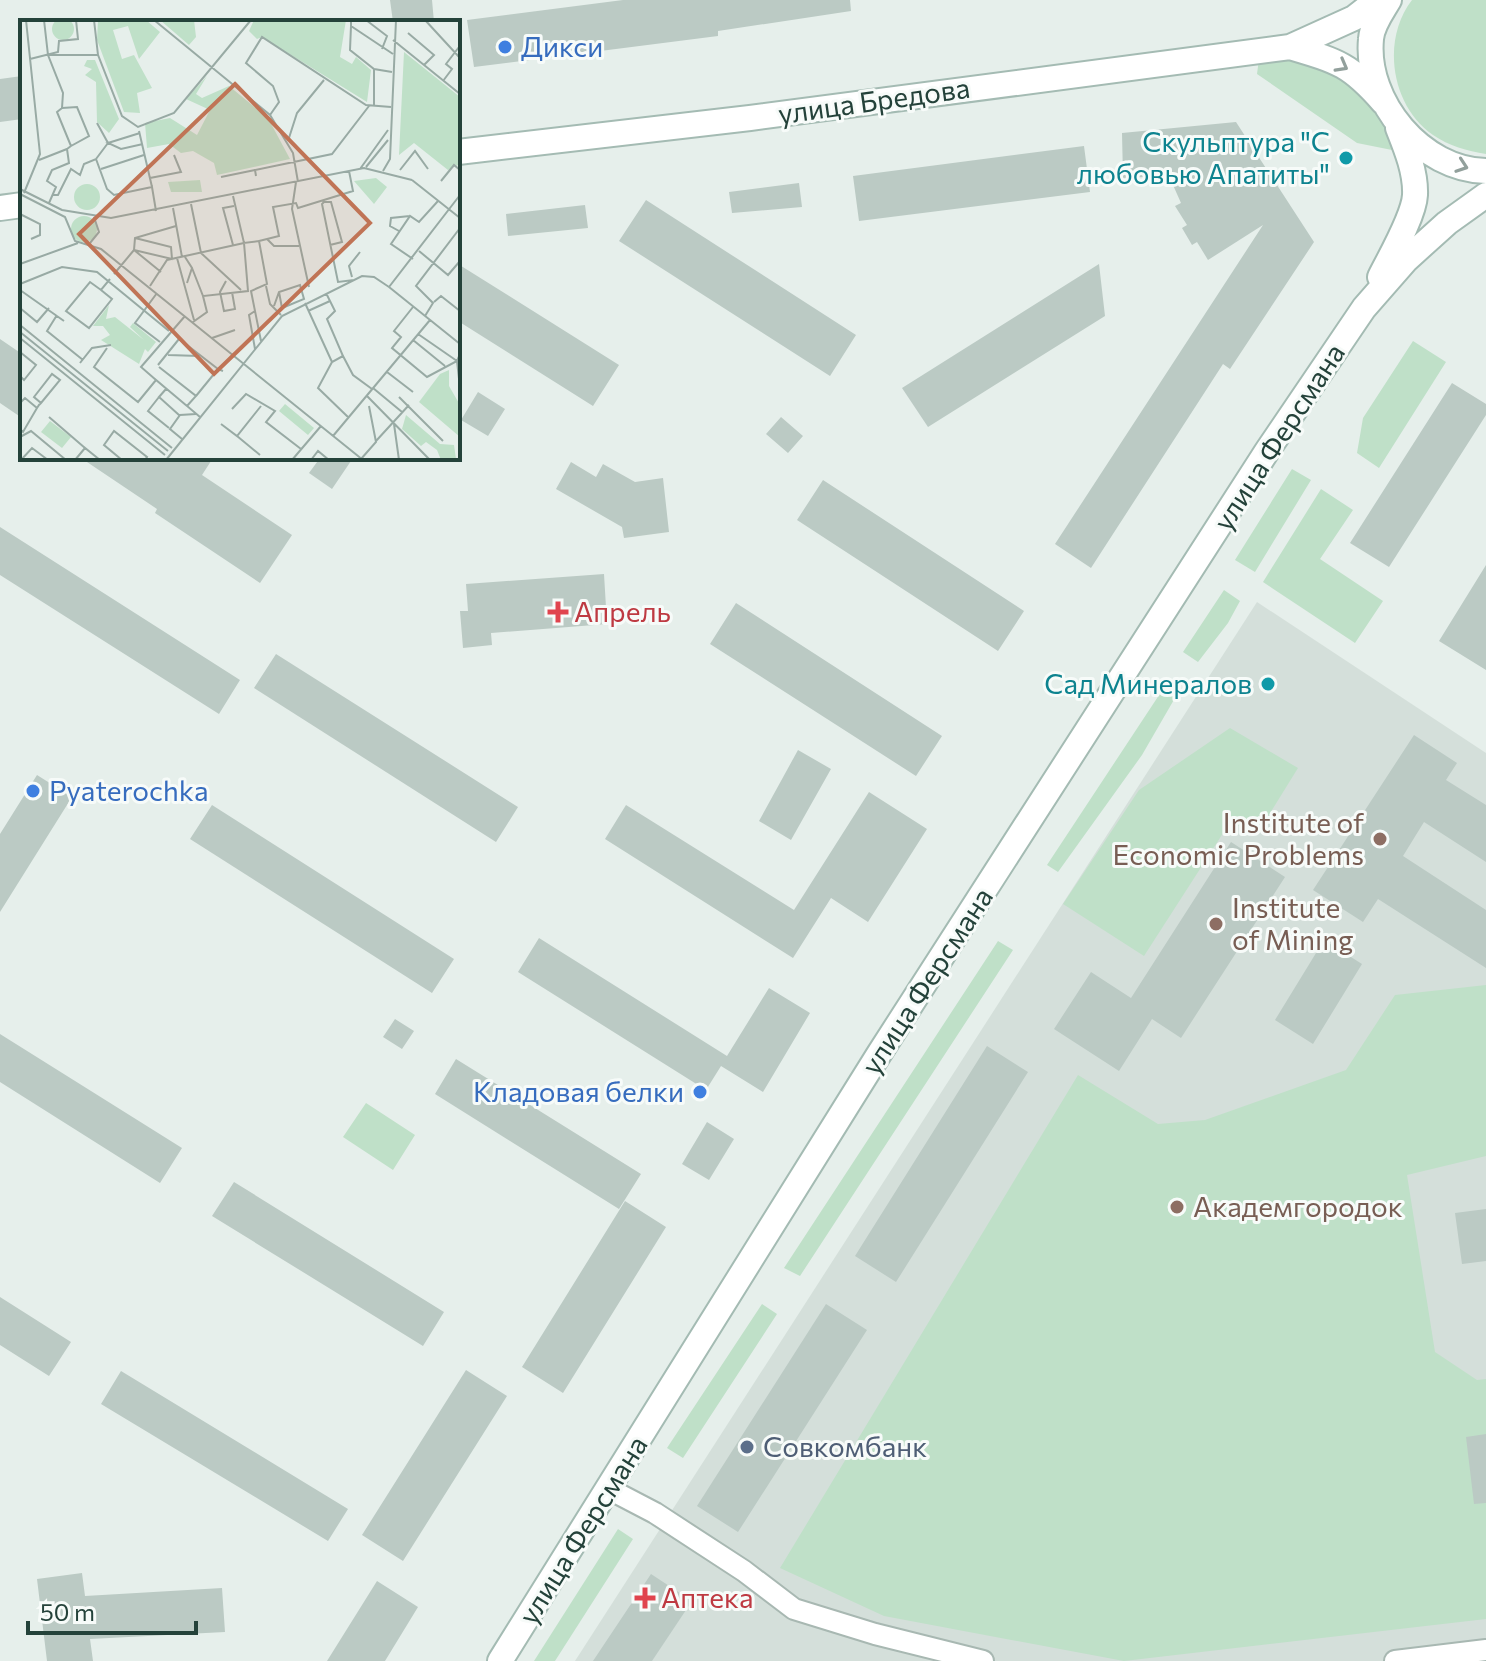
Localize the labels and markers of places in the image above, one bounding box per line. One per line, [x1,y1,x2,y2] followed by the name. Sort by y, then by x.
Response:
[521,29,603,63] place label: Дикси
[496,38,514,56] marker: Дикси
[1077,124,1330,190] place label: Скульптура "С любовью Апатиты"
[1337,149,1355,167] marker: Скульптура "С любовью Апатиты"
[574,594,671,628] place label: Апрель
[549,603,567,621] marker: Апрель
[1044,666,1252,700] place label: Сад Минералов
[1259,675,1277,693] marker: Сад Минералов
[49,773,209,807] place label: Pyaterochka
[24,782,42,800] marker: Pyaterochka
[1113,805,1364,871] place label: Institute of Economic Problems
[1371,830,1389,848] marker: Institute of Economic Problems
[1232,890,1353,956] place label: Institute of Mining
[1207,915,1225,933] marker: Institute of Mining
[473,1074,684,1108] place label: Кладовая белки
[691,1083,709,1101] marker: Кладовая белки
[1193,1189,1403,1223] place label: Академгородок
[1168,1198,1186,1216] marker: Академгородок
[763,1429,927,1463] place label: Совкомбанк
[738,1438,756,1456] marker: Совкомбанк
[661,1580,754,1614] place label: Аптека
[636,1589,654,1607] marker: Аптека

